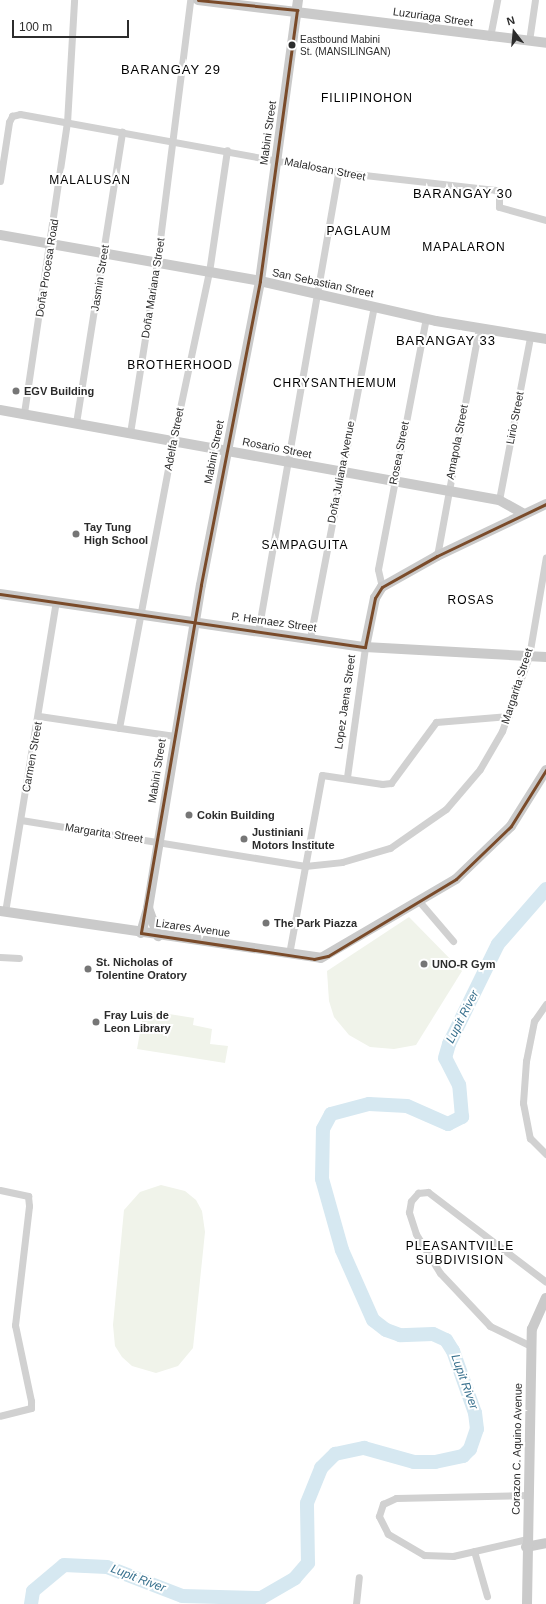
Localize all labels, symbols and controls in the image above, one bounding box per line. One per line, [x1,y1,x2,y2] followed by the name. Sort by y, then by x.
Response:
[392,5,474,29] street label: Luzuriaga Street
[14,12,131,38] scale bar
[494,12,534,52] north arrow
[505,14,516,27] text: N
[19,20,52,34] text: 100 m
[300,33,391,56] place label: Eastbound Mabini St. (MANSILINGAN)
[287,40,297,50] marker: Eastbound Mabini St. (MANSILINGAN)
[121,62,221,78] district label: BARANGAY 29
[321,92,413,106] district label: FILIIPINOHON
[257,100,279,166] street label: Mabini Street
[283,155,367,183] street label: Malalosan Street
[49,174,131,188] district label: MALALUSAN
[413,186,513,202] district label: BARANGAY 30
[33,218,61,318] street label: Doña Procesa Road
[327,225,391,239] district label: PAGLAUM
[139,237,167,339] street label: Doña Mariana Street
[422,241,506,255] district label: MAPALARON
[88,244,112,312] street label: Jasmin Street
[271,266,375,300] street label: San Sebastian Street
[396,333,496,349] district label: BARANGAY 33
[127,359,233,373] district label: BROTHERHOOD
[273,377,397,391] district label: CHRYSANTHEMUM
[24,384,94,398] place label: EGV Building
[11,386,21,396] marker: EGV Building
[503,391,527,445] street label: Lirio Street
[443,404,471,480] street label: Amapola Street
[161,407,187,471] street label: Adelfa Street
[201,419,227,485] street label: Mabini Street
[325,420,357,524] street label: Doña Juliana Avenue
[386,420,412,486] street label: Rosea Street
[241,435,313,461] street label: Rosario Street
[84,521,148,547] place label: Tay Tung High School
[71,529,81,539] marker: Tay Tung High School
[262,539,348,553] district label: SAMPAGUITA
[447,594,495,608] district label: ROSAS
[230,609,318,635] street label: P. Hernaez Street
[499,646,535,726] street label: Margarita Street
[332,654,358,750] street label: Lopez Jaena Street
[19,721,45,793] street label: Carmen Street
[145,738,169,804] street label: Mabini Street
[197,808,275,822] place label: Cokin Building
[184,810,194,820] marker: Cokin Building
[64,820,144,846] street label: Margarita Street
[252,826,334,852] place label: Justiniani Motors Institute
[239,834,249,844] marker: Justiniani Motors Institute
[155,916,231,940] street label: Lizares Avenue
[274,916,357,930] place label: The Park Piazza
[261,918,271,928] marker: The Park Piazza
[96,956,187,982] place label: St. Nicholas of Tolentine Oratory
[432,957,496,971] place label: UNO-R Gym
[419,959,429,969] marker: UNO-R Gym
[83,964,93,974] marker: St. Nicholas of Tolentine Oratory
[444,988,482,1046] water label: Lupit River
[104,1009,171,1035] place label: Fray Luis de Leon Library
[91,1017,101,1027] marker: Fray Luis de Leon Library
[406,1240,514,1268] district label: PLEASANTVILLE SUBDIVISION
[447,1353,481,1411] water label: Lupit River
[509,1382,525,1516] street label: Corazon C. Aquino Avenue
[109,1562,167,1596] water label: Lupit River

